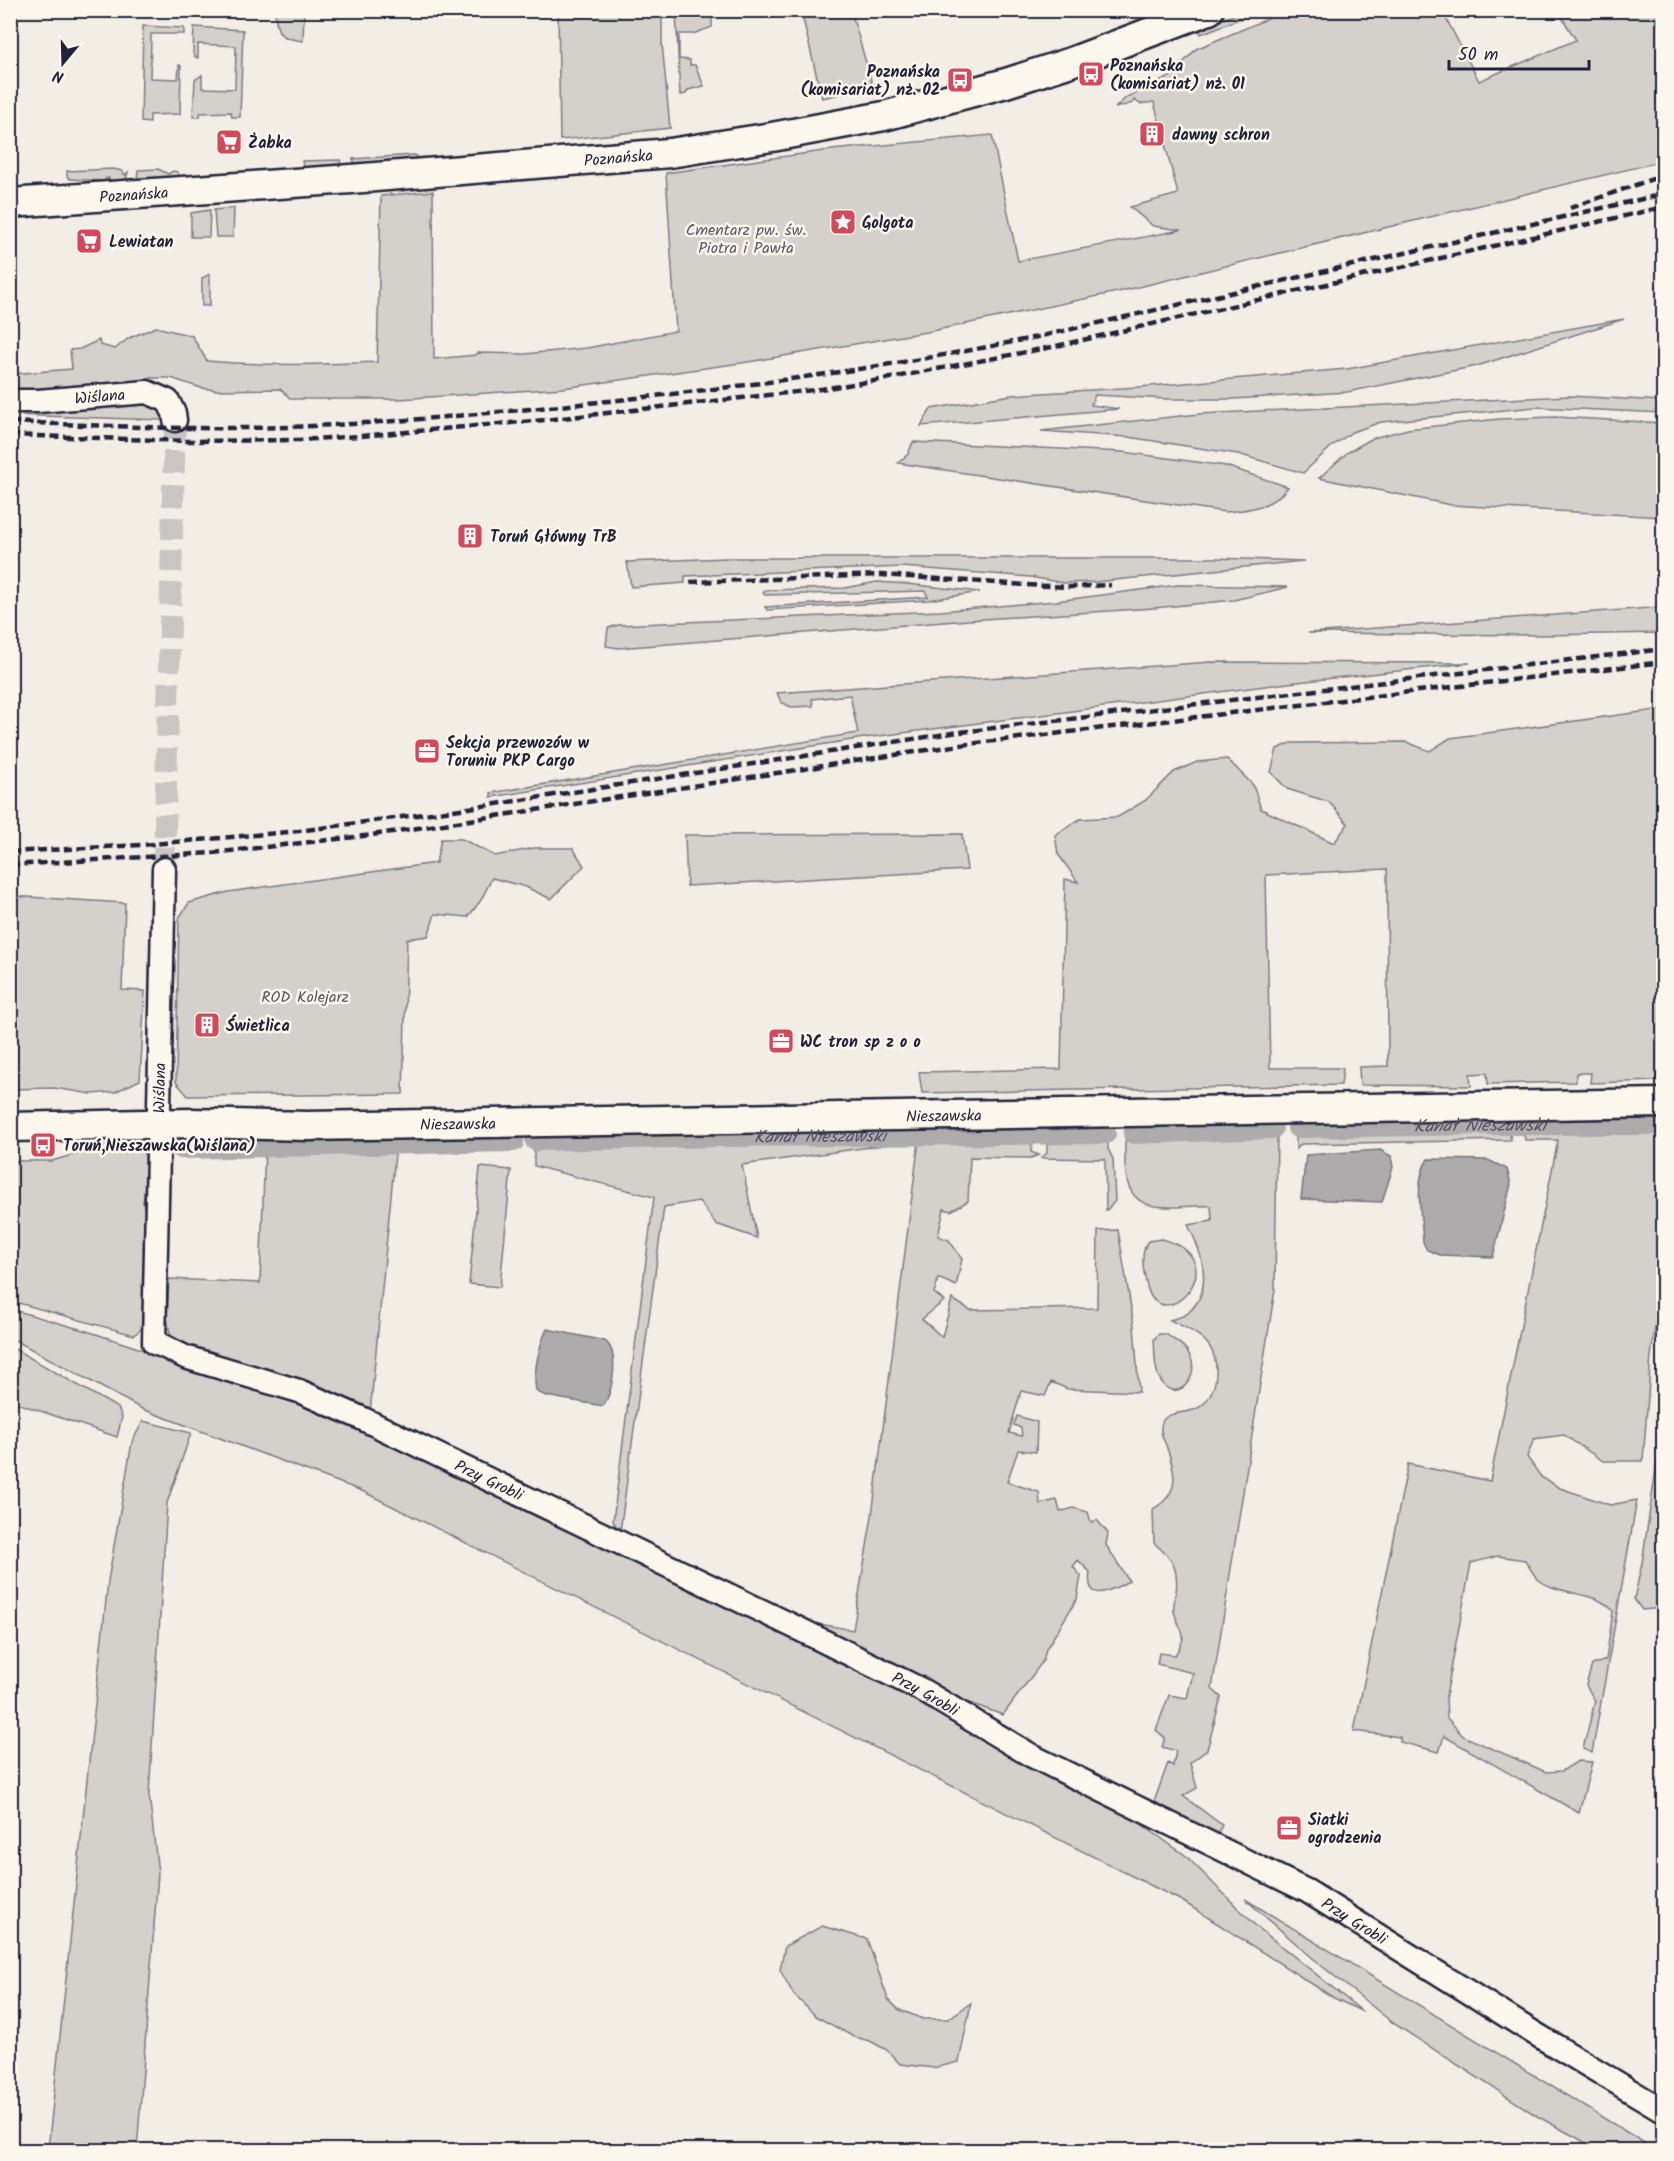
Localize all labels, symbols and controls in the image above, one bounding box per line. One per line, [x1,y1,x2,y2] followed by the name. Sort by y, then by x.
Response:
[33,33,93,93] north arrow
[1449,33,1588,71] scale bar
[1458,41,1498,70] text: 50 m
[1110,54,1245,97] place label: Poznańska (komisariat) nż. 01
[1076,59,1106,89] bus stop icon: Poznańska (komisariat) nż. 01
[801,60,940,103] place label: Poznańska (komisariat) nż. 02
[50,62,67,89] text: N
[945,65,975,95] bus stop icon: Poznańska (komisariat) nż. 02
[1137,119,1167,149] building icon: dawny schron
[1172,123,1270,148] place label: dawny schron
[214,127,244,157] supermarket icon: Żabka
[248,131,292,156] place label: Żabka
[583,143,654,174] street label: Poznańska
[98,181,169,211] street label: Poznańska
[828,207,858,237] place icon: Golgota
[862,211,913,236] place label: Golgota
[686,218,806,261] park label: Cmentarz pw. św. Piotra i Pawła
[74,226,104,256] supermarket icon: Lewiatan
[109,230,174,255] place label: Lewiatan
[74,383,126,412] street label: Wiślana
[455,521,485,551] building icon: Toruń Główny TrB
[490,525,617,550] place label: Toruń Główny TrB
[446,731,590,774] place label: Sekcja przewozów w Toruniu PKP Cargo
[412,736,442,766] office icon: Sekcja przewozów w Toruniu PKP Cargo
[261,985,349,1010] park label: ROD Kolejarz
[192,1010,222,1040] building icon: Świetlica
[226,1014,290,1039] place label: Świetlica
[766,1026,796,1056] office icon: WC tron sp z o o
[800,1030,921,1055] place label: WC tron sp z o o
[148,1063,173,1114] street label: Wiślana
[906,1104,982,1130] street label: Nieszawska
[420,1112,496,1138] street label: Nieszawska
[1414,1112,1550,1142] water label: Kanał Nieszawski
[754,1123,890,1153] water label: Kanał Nieszawski
[28,1130,58,1160] bus stop icon: Toruń,Nieszawska(Wiślana)
[63,1134,256,1159] place label: Toruń,Nieszawska(Wiślana)
[450,1454,528,1509] street label: Przy Grobli
[887,1666,964,1724] street label: Przy Grobli
[1308,1808,1381,1851] place label: Siatki ogrodzenia
[1274,1813,1304,1843] office icon: Siatki ogrodzenia
[1316,1892,1393,1953] street label: Przy Grobli

